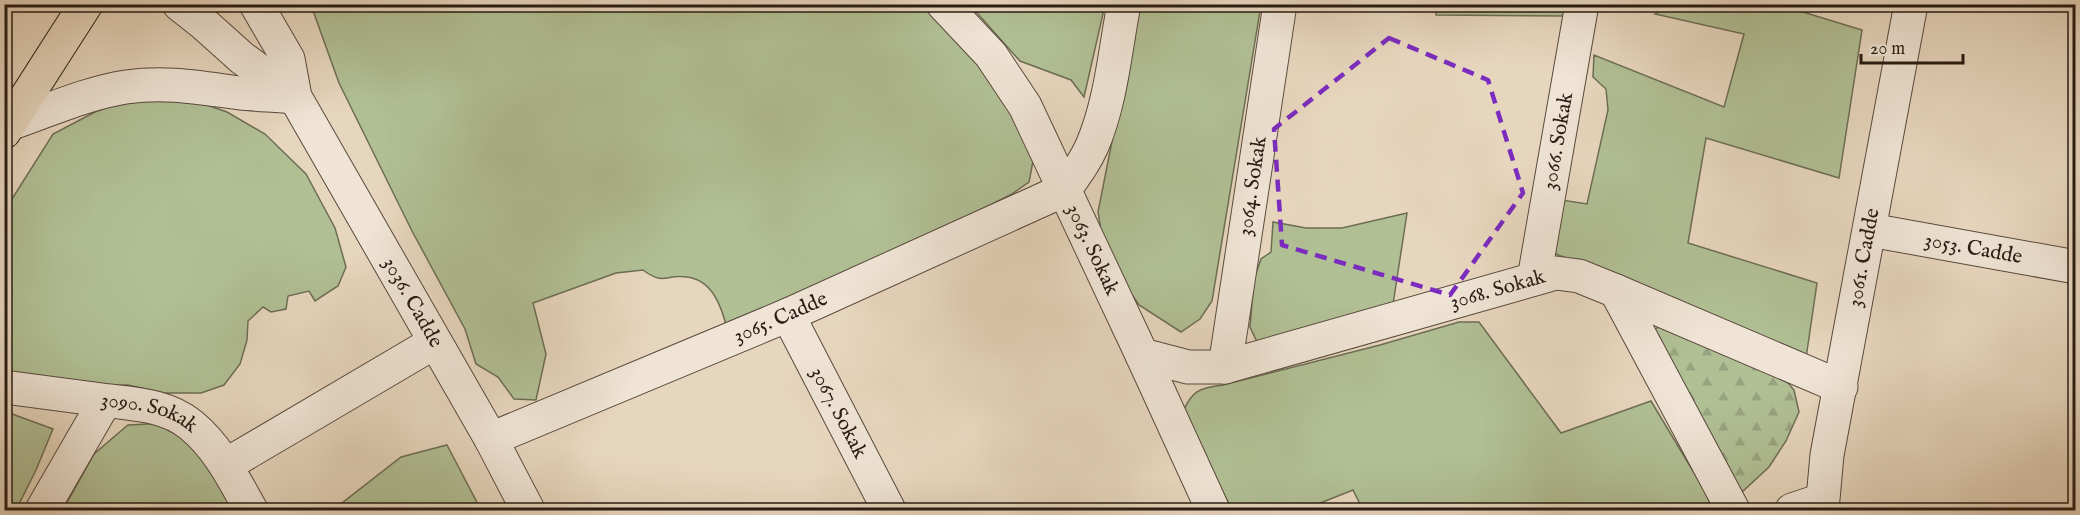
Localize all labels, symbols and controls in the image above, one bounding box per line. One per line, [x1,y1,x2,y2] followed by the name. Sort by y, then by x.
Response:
[1861,27,1963,65] scale bar
[1870,38,1905,61] text: 20 m
[1536,89,1580,192] street label: 3066. Sokak
[1232,134,1273,238] street label: 3064. Sokak
[1060,200,1126,300] street label: 3063. Sokak
[1841,206,1886,309] street label: 3061. Cadde
[1922,227,2025,271] street label: 3053. Cadde
[376,252,450,353] street label: 3036. Cadde
[1447,263,1549,316] street label: 3068. Sokak
[729,285,832,350] street label: 3065. Cadde
[804,362,874,464] street label: 3067. Sokak
[99,386,204,439] street label: 3090. Sokak

